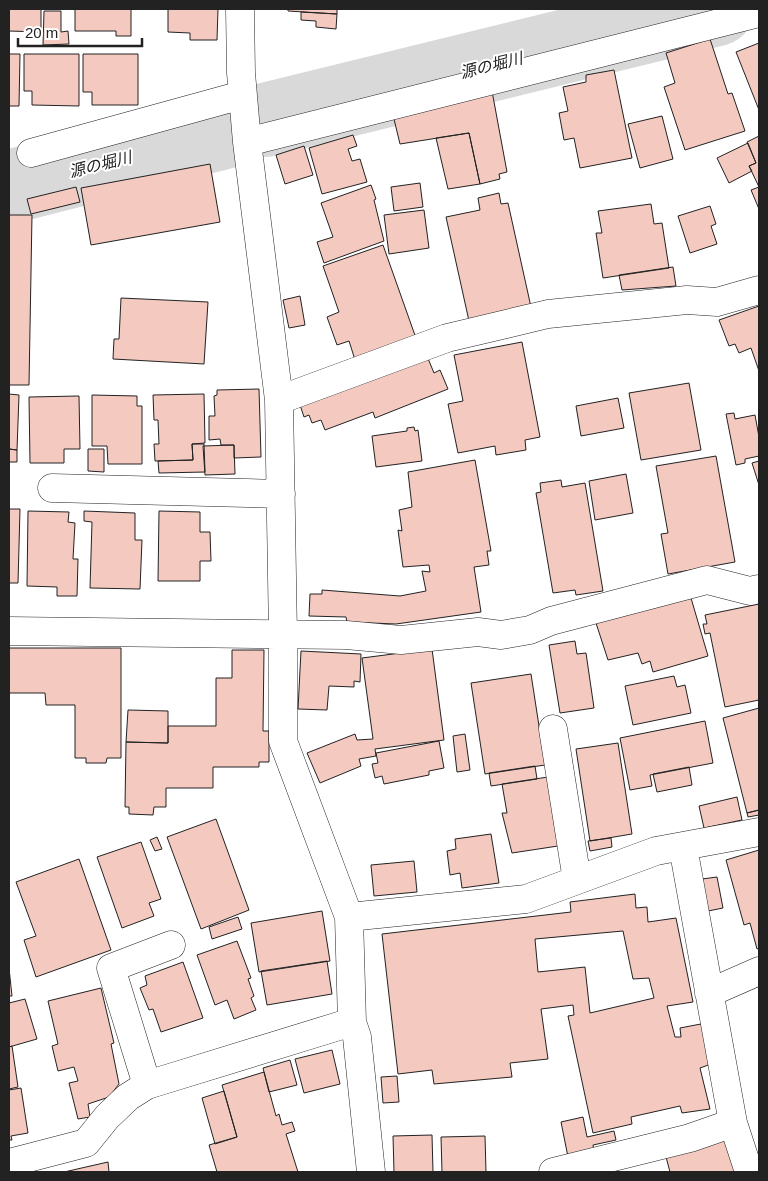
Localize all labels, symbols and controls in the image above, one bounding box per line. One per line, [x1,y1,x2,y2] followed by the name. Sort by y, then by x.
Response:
[18,15,141,47] scale bar
[25,24,58,41] text: 20 m
[458,49,526,81] water label: 源の堀川
[67,148,135,180] water label: 源の堀川

